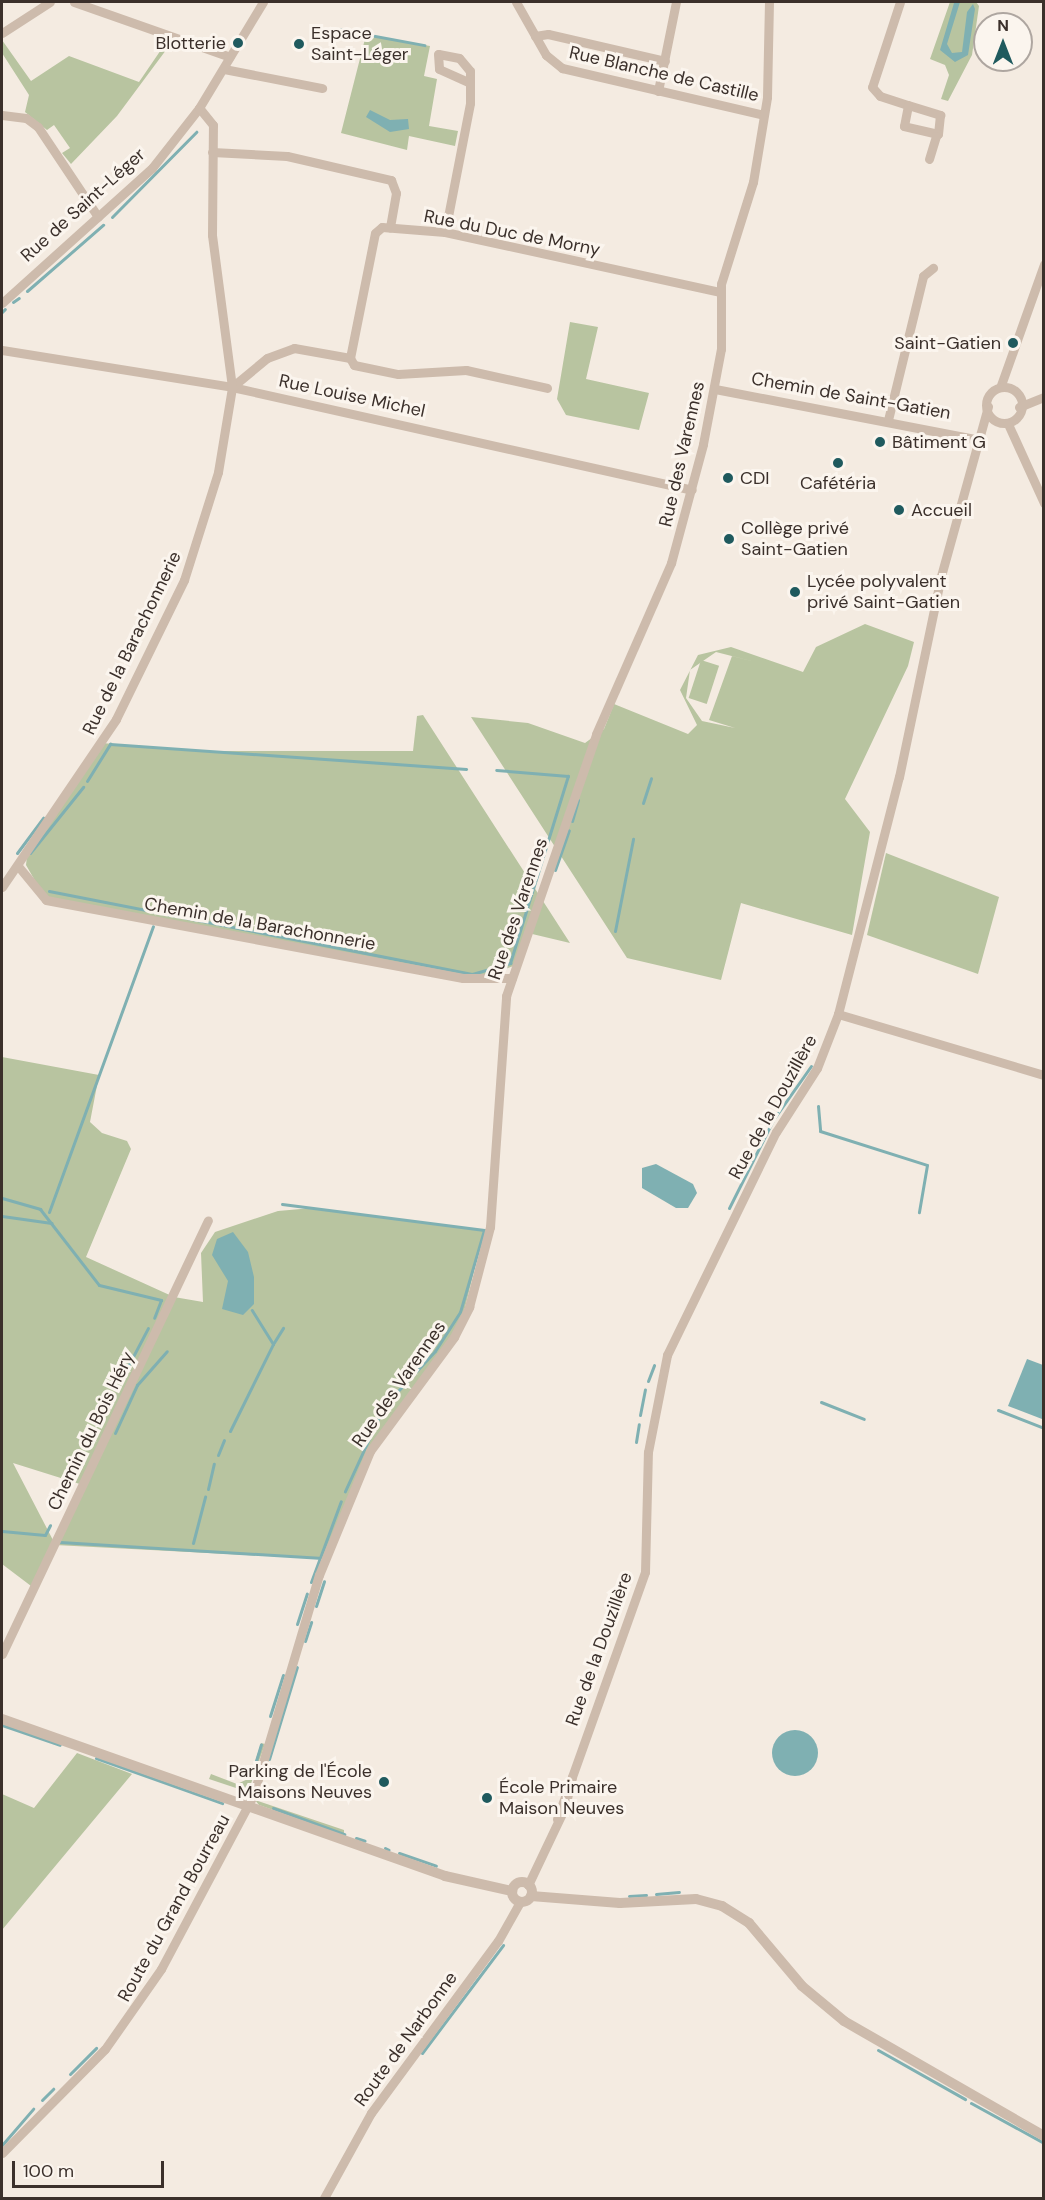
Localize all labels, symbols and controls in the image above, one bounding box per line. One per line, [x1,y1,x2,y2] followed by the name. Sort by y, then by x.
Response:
[973,12,1033,72] north arrow
[997,15,1009,36] text: N
[311,23,409,66] place label: Espace Saint-Léger
[156,32,226,54] place label: Blotterie
[231,36,245,50] marker: Blotterie
[292,37,306,51] marker: Espace Saint-Léger
[567,42,761,106] street label: Rue Blanche de Castille
[16,143,150,267] street label: Rue de Saint-Léger
[422,205,602,261] street label: Rue du Duc de Morny
[894,332,1001,354] place label: Saint-Gatien
[1006,336,1020,350] marker: Saint-Gatien
[750,368,952,424] street label: Chemin de Saint-Gatien
[277,370,427,422] street label: Rue Louise Michel
[655,379,709,529] street label: Rue des Varennes
[892,431,986,453] place label: Bâtiment G
[873,435,887,449] marker: Bâtiment G
[831,456,845,470] marker: Cafétéria
[740,467,770,489] place label: CDI
[721,471,735,485] marker: CDI
[800,472,876,494] place label: Cafétéria
[911,499,972,521] place label: Accueil
[892,503,906,517] marker: Accueil
[741,518,849,560] place label: Collège privé Saint-Gatien
[722,532,736,546] marker: Collège privé Saint-Gatien
[78,548,186,738] street label: Rue de la Barachonnerie
[807,571,960,614] place label: Lycée polyvalent privé Saint-Gatien
[788,585,802,599] marker: Lycée polyvalent privé Saint-Gatien
[484,835,552,983] street label: Rue des Varennes
[143,893,377,955] street label: Chemin de la Barachonnerie
[724,1031,822,1183] street label: Rue de la Douzillère
[348,1317,450,1451] street label: Rue des Varennes
[43,1348,139,1514] street label: Chemin du Bois Héry
[561,1569,637,1729] street label: Rue de la Douzillère
[228,1761,372,1804] place label: Parking de l'École Maisons Neuves
[377,1775,391,1789] marker: Parking de l'École Maisons Neuves
[499,1777,624,1820] place label: École Primaire Maison Neuves
[480,1791,494,1805] marker: École Primaire Maison Neuves
[113,1810,235,2006] street label: Route du Grand Bourreau
[350,1968,462,2110] street label: Route de Narbonne
[15,2149,166,2187] scale bar
[23,2159,74,2183] text: 100 m

